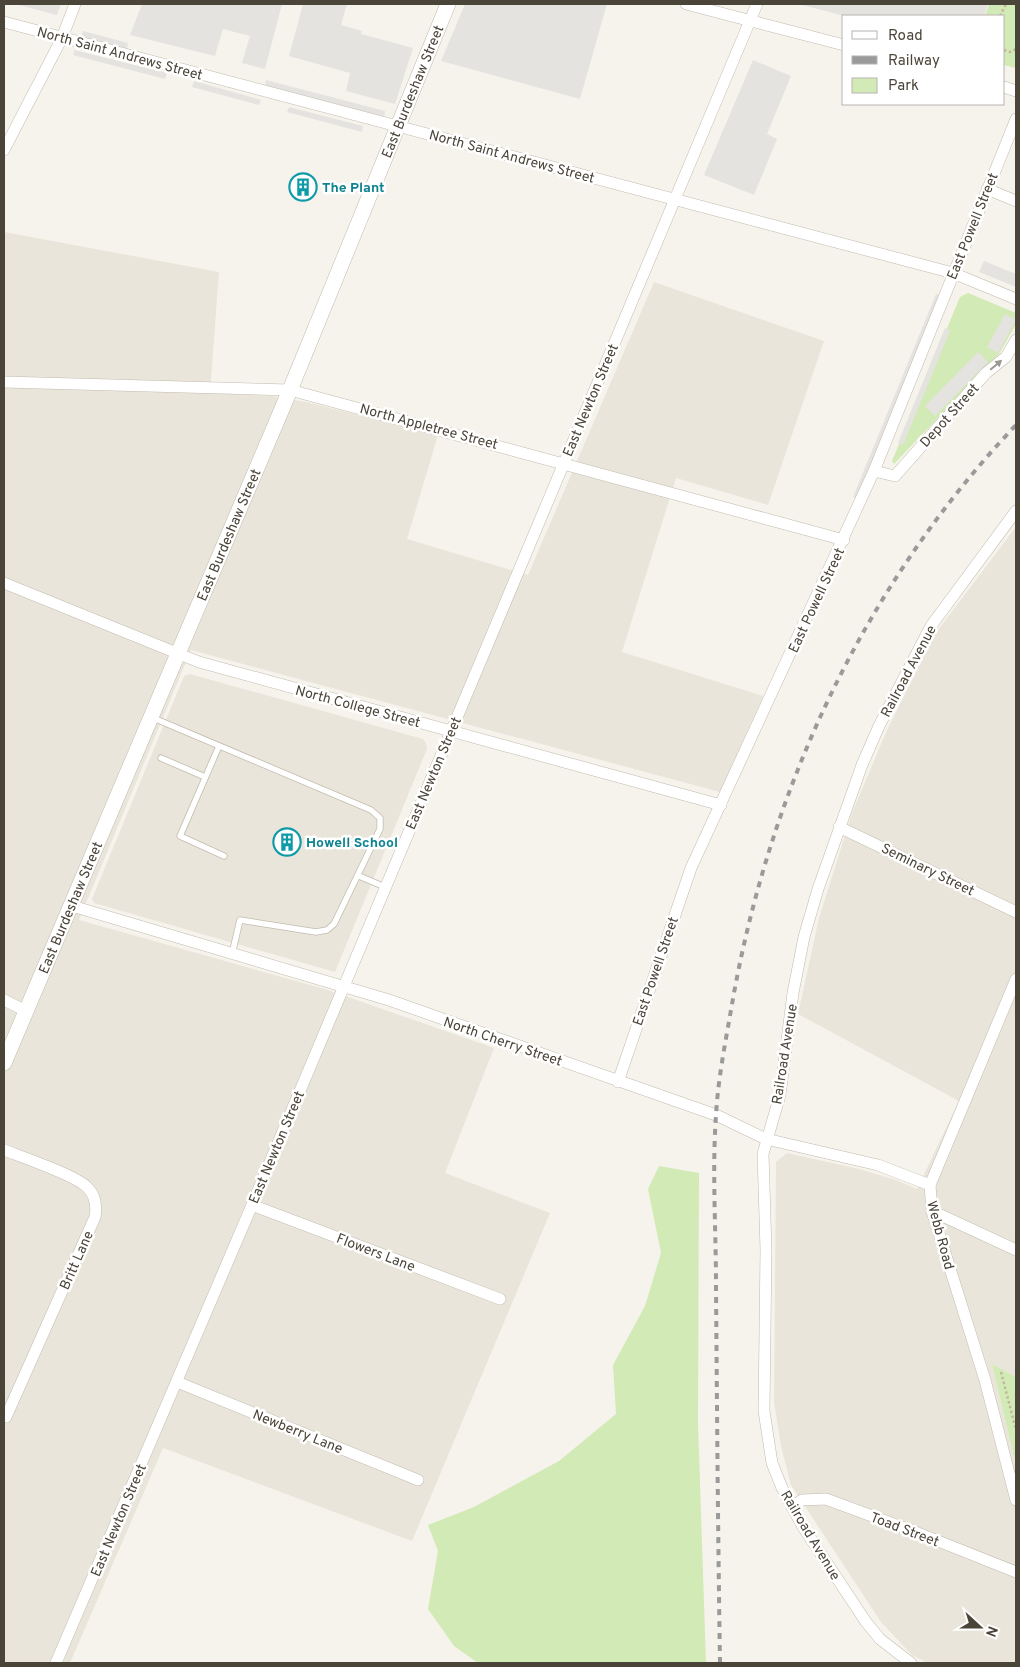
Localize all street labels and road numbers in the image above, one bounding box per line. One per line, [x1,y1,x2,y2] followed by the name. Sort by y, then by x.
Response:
[379,23,448,161] street label: East Burdeshaw Street
[35,24,204,85] street label: North Saint Andrews Street
[427,127,596,188] street label: North Saint Andrews Street
[944,171,1003,283] street label: East Powell Street
[560,342,623,459] street label: East Newton Street
[917,381,983,451] street label: Depot Street
[358,401,500,454] street label: North Appletree Street
[194,467,265,604] street label: East Burdeshaw Street
[786,545,849,656] street label: East Powell Street
[878,623,941,721] street label: Railroad Avenue
[293,683,422,732] street label: North College Street
[403,715,466,832] street label: East Newton Street
[36,839,107,977] street label: East Burdeshaw Street
[878,840,977,900] street label: Seminary Street
[630,915,683,1028] street label: East Powell Street
[769,1003,802,1106] street label: Railroad Avenue
[441,1014,564,1071] street label: North Cherry Street
[246,1089,309,1206] street label: East Newton Street
[922,1199,957,1272] street label: Webb Road
[57,1228,98,1293] street label: Britt Lane
[334,1231,417,1276] street label: Flowers Lane
[250,1407,345,1458] street label: Newberry Lane
[88,1462,151,1579] street label: East Newton Street
[776,1488,843,1584] street label: Railroad Avenue
[868,1510,941,1551] street label: Toad Street

